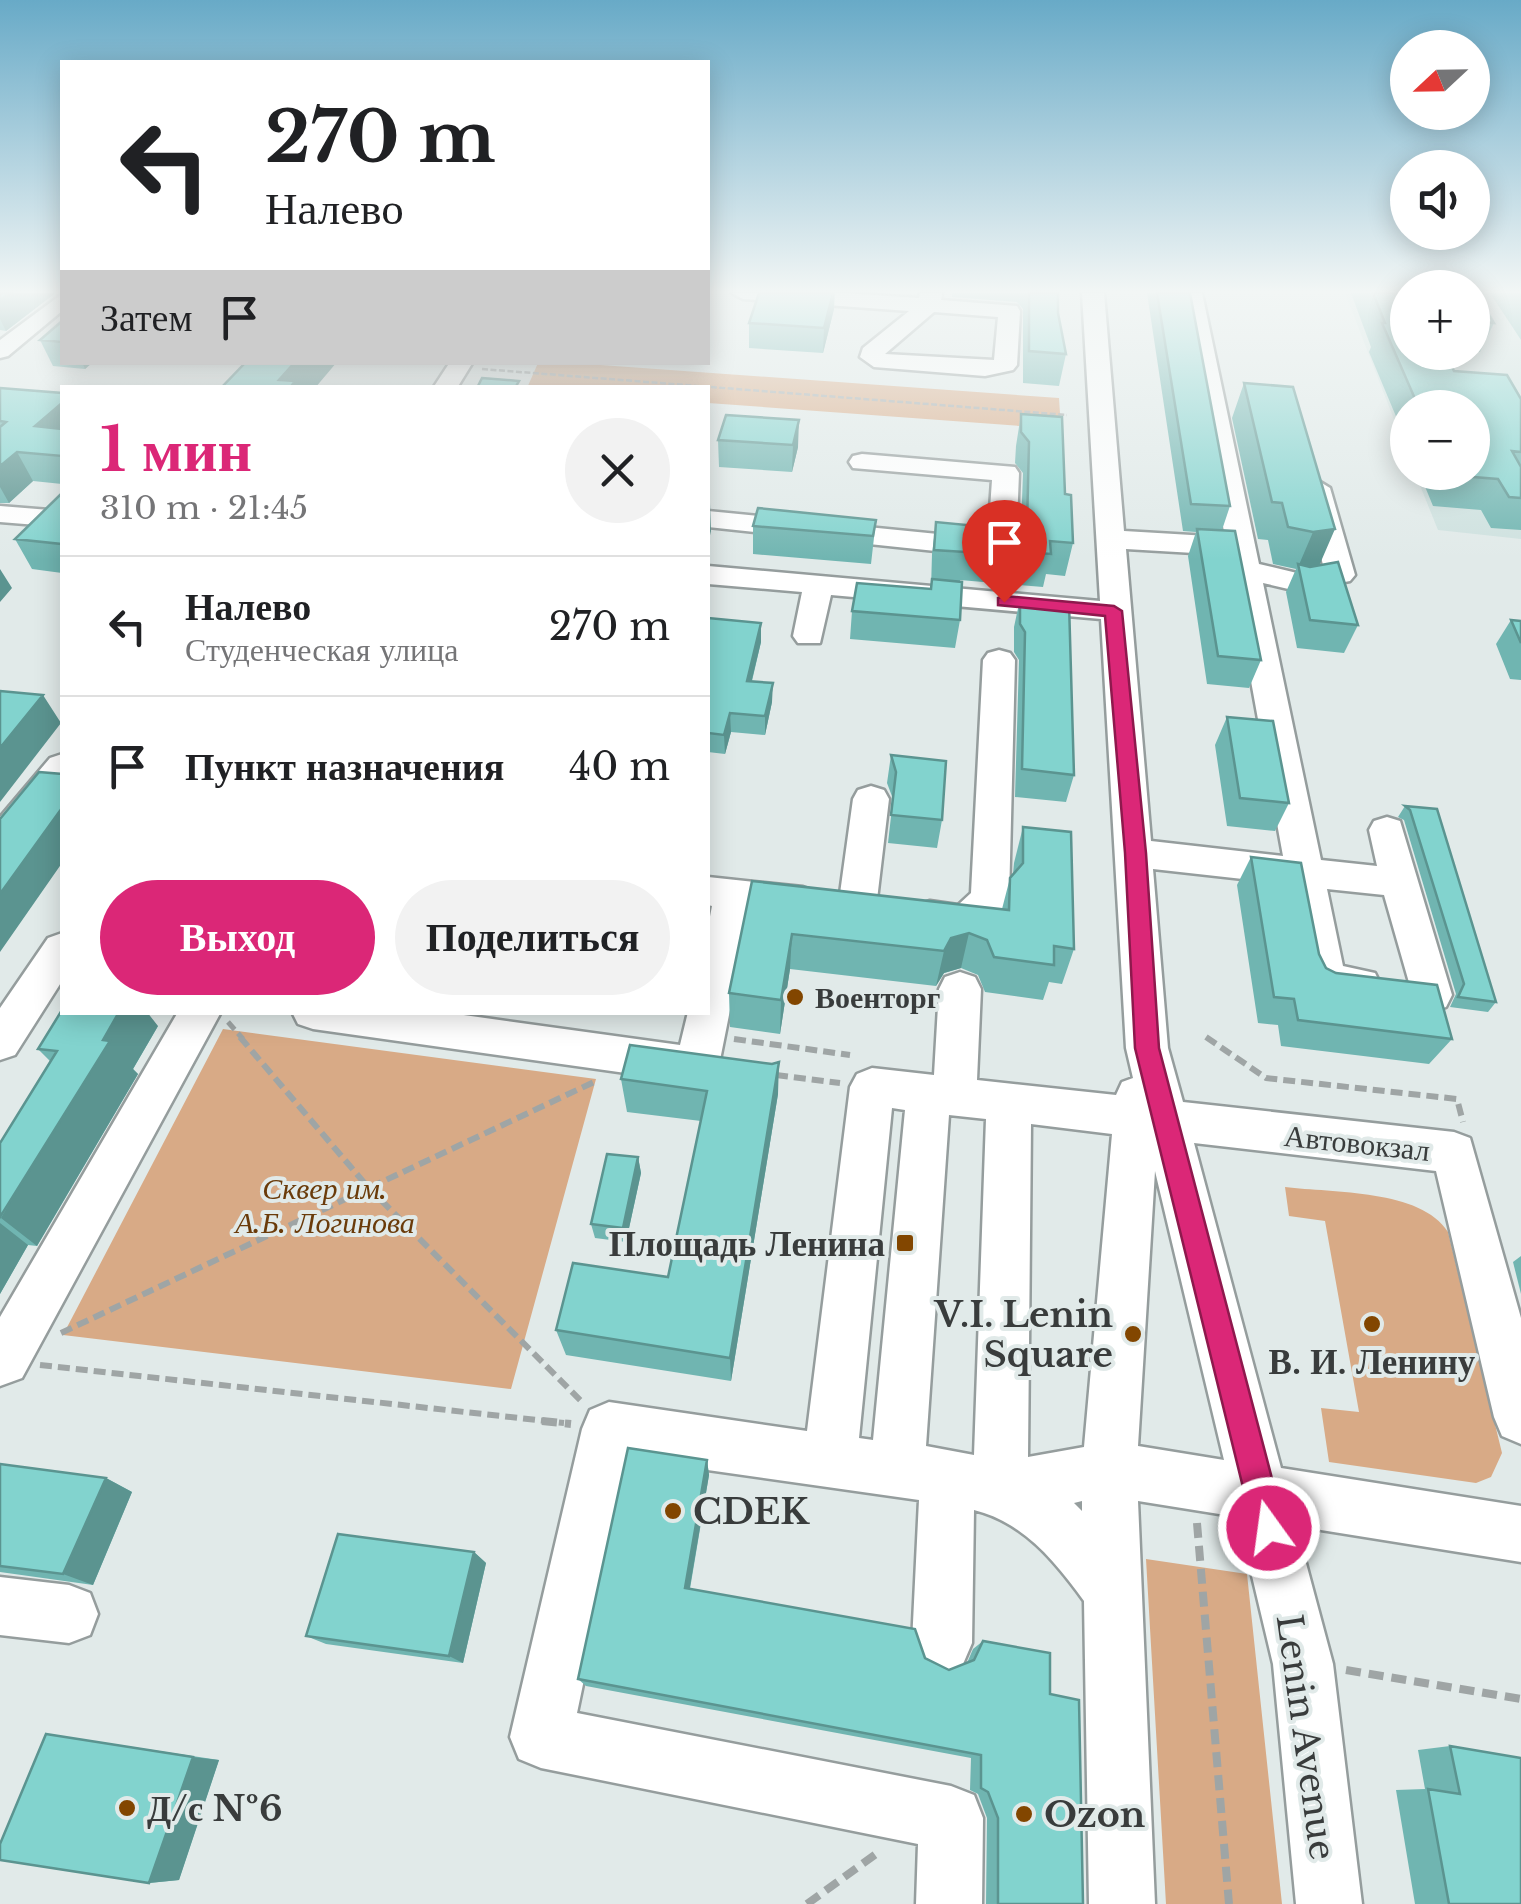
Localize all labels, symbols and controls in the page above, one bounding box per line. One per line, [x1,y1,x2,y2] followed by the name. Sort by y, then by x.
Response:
[1390,30,1490,130] north arrow
[1390,30,1490,490] map controls
[265,94,496,181] text: 270 m
[100,100,230,230] icon: left
[1390,150,1490,250] button: sound
[265,180,404,236] text: Налево
[1390,270,1490,370] button: +
[212,290,267,345] icon: arrive
[100,294,192,341] text: Затем
[1390,390,1490,490] button: −
[100,413,252,487] text: 1 мин
[565,418,670,523] button: close
[100,488,308,528] text: 310 m · 21:45
[962,500,1047,603] pin
[977,515,1032,570] icon: arrive
[185,583,311,630] text: Налево
[100,599,155,654] icon: left
[549,603,670,650] text: 270 m
[185,630,459,670] text: Студенческая улица
[100,739,155,794] icon: arrive
[185,743,504,790] text: Пункт назначения
[569,743,670,790] text: 40 m
[100,880,375,995] button: Выход
[395,880,670,995] button: Поделиться
[815,979,940,1016] place label: Военторг
[784,986,806,1008] marker: Военторг
[1282,1117,1432,1169] street label: Автовокзал
[233,1170,415,1241] park label: Сквер им. А.Б. Логинова
[609,1222,885,1265] place label: Площадь Ленина
[894,1232,916,1254] marker: Площадь Ленина
[933,1293,1113,1376] place label: V.I. Lenin Square
[1361,1313,1383,1335] marker: В. И. Ленину
[1122,1323,1144,1345] marker: V.I. Lenin Square
[1269,1340,1476,1383] place label: В. И. Ленину
[1217,1476,1321,1580] position arrow
[693,1490,810,1533] place label: CDEK
[662,1500,684,1522] marker: CDEK
[1267,1611,1345,1863] street label: Lenin Avenue
[147,1787,283,1830] place label: Д/с №6
[1044,1793,1145,1836] place label: Ozon
[116,1797,138,1819] marker: Д/с №6
[1013,1803,1035,1825] marker: Ozon

